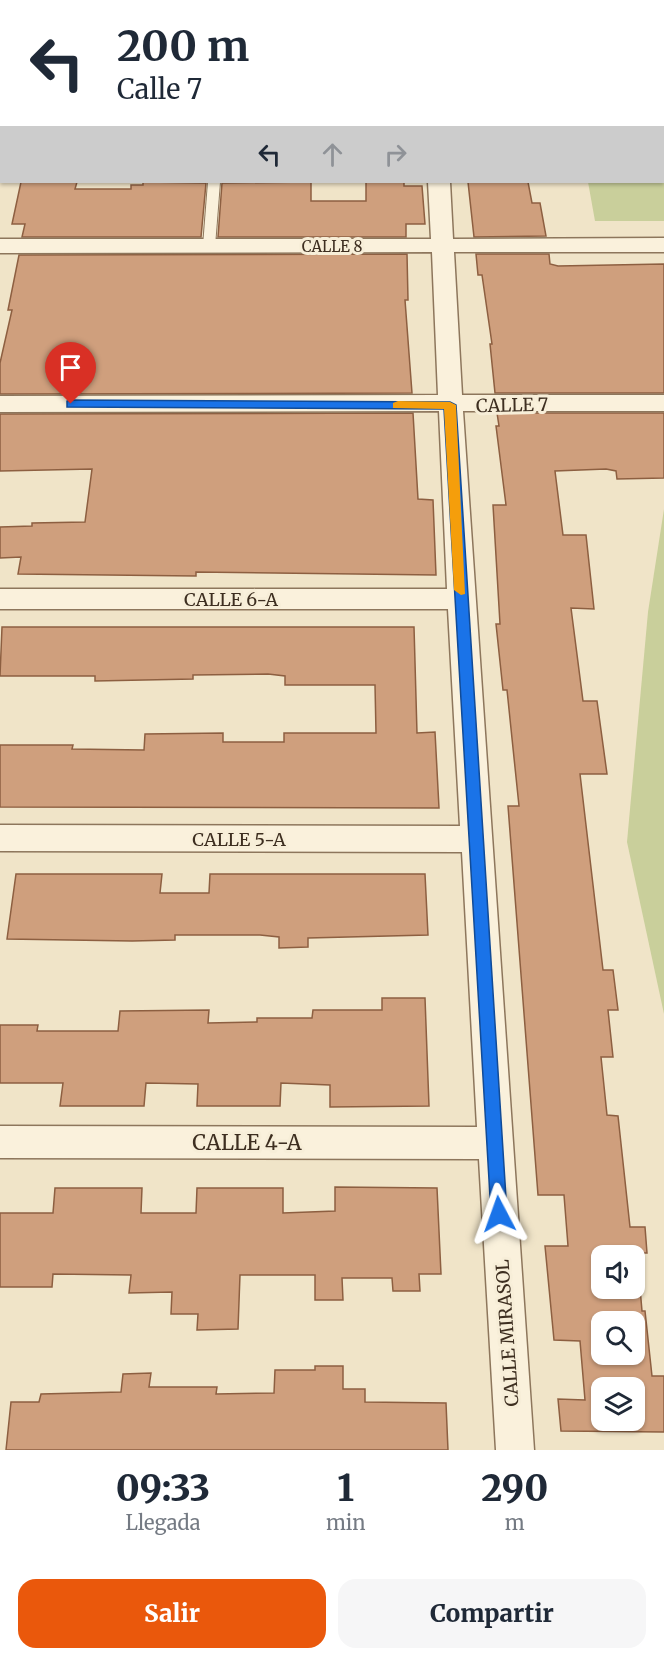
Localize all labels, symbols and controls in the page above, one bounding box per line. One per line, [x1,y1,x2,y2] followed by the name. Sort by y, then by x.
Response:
[117,20,249,72] text: 200 m
[18,24,96,102] icon: left
[117,72,202,106] text: Calle 7
[253,138,286,171] icon: left
[316,138,349,171] icon: ahead
[379,138,412,171] icon: right
[302,237,362,256] street label: CALLE 8
[45,342,96,404] pin
[54,351,87,384] icon: arrive
[476,393,548,417] street label: CALLE 7
[184,588,278,611] street label: CALLE 6-A
[192,828,286,851] street label: CALLE 5-A
[192,1129,302,1156] street label: CALLE 4-A
[467,1182,531,1246] position arrow
[591,1245,645,1431] map controls
[591,1245,645,1299] button: sound
[490,1259,524,1407] street label: CALLE MIRASOL
[591,1311,645,1365] button: search
[591,1377,645,1431] button: layers
[116,1466,210,1511] text: 09:33
[337,1466,354,1511] text: 1
[481,1466,548,1511] text: 290
[125,1510,200,1535] text: Llegada
[326,1510,366,1535] text: min
[505,1510,525,1535] text: m
[18,1579,326,1648] button: Salir
[338,1579,646,1648] button: Compartir

